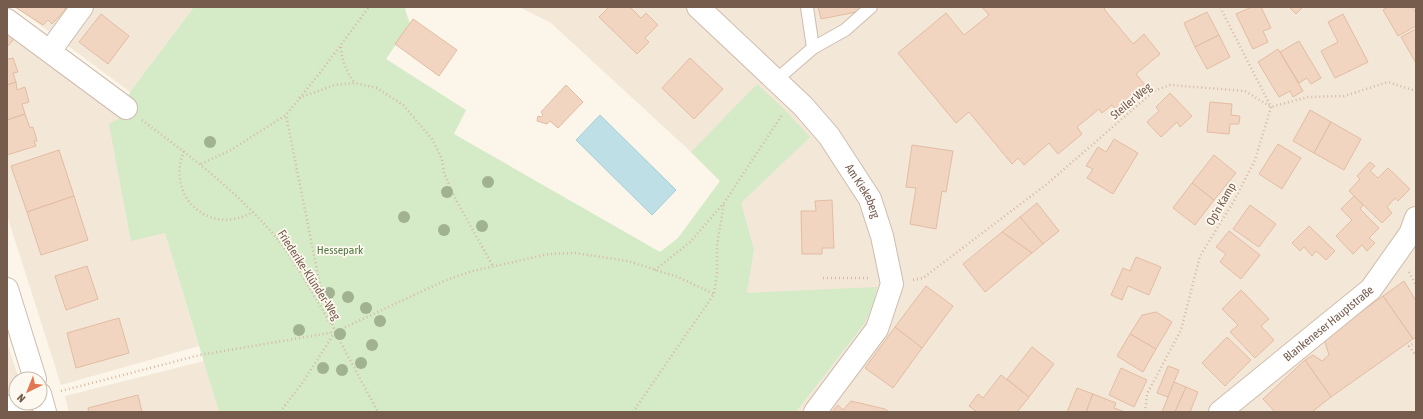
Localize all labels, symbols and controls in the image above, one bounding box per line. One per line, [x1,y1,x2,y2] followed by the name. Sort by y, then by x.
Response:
[1108,79,1155,122] street label: Steiler Weg
[842,161,883,221] street label: Am Kiekeberg
[1203,180,1239,228] street label: Op'n Kamp
[275,227,344,323] street label: Friederike-Klünder-Weg
[317,243,364,257] park label: Hessepark
[1281,283,1376,364] street label: Blankeneser Hauptstraße
[8,371,48,411] north arrow
[15,392,28,405] text: N

